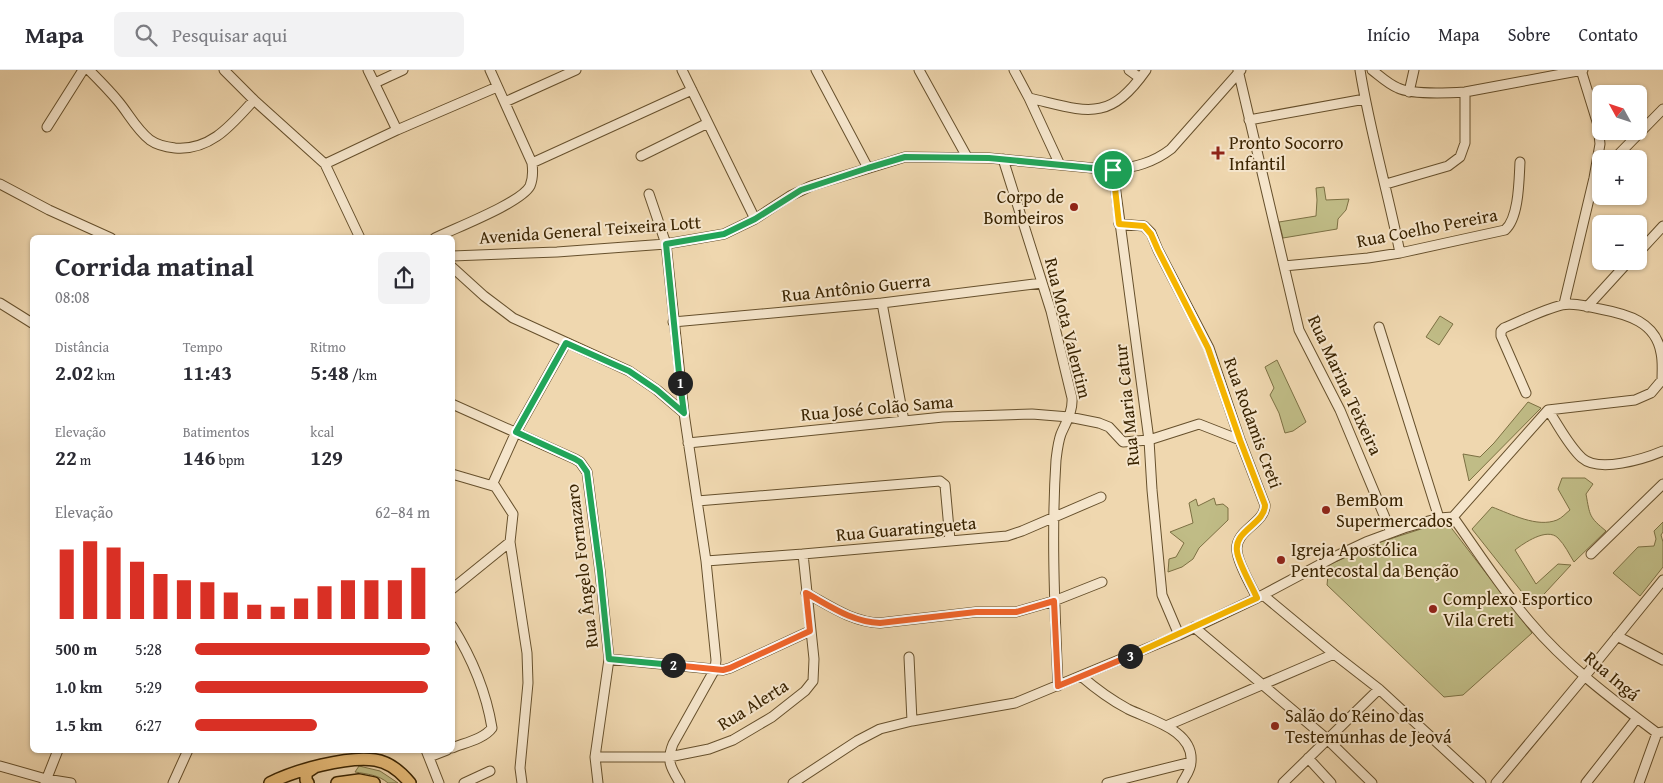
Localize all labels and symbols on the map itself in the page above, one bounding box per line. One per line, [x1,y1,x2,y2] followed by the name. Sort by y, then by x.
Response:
[1592,85,1648,140] north arrow
[1229,129,1344,177] place label: Pronto Socorro Infantil
[1211,146,1225,160] marker: Pronto Socorro Infantil
[1092,149,1134,191] pin
[984,183,1064,231] place label: Corpo de Bombeiros
[1068,201,1080,213] marker: Corpo de Bombeiros
[1354,201,1500,254] street label: Rua Coelho Pereira
[478,208,702,251] street label: Avenida General Teixeira Lott
[1038,255,1099,401] street label: Rua Mota Valentim
[780,266,932,309] street label: Rua Antônio Guerra
[1301,310,1390,460] street label: Rua Marina Teixeira
[1107,342,1146,467] street label: Rua Maria Catur
[1217,353,1290,492] street label: Rua Rodamis Creti
[668,370,692,396] pin: 1
[799,387,955,428] street label: Rua José Colão Sama
[558,482,605,650] street label: Rua Ângelo Fornazaro
[1336,486,1453,534] place label: BemBom Supermercados
[1320,504,1332,516] marker: BemBom Supermercados
[835,509,978,548] street label: Rua Guaratingueta
[1291,536,1459,584] place label: Igreja Apostólica Pentecostal da Benção
[1275,554,1287,566] marker: Igreja Apostólica Pentecostal da Benção
[1443,585,1593,633] place label: Complexo Esportico Vila Creti
[1427,603,1439,615] marker: Complexo Esportico Vila Creti
[1118,644,1142,668] pin: 3
[1578,644,1647,707] street label: Rua Ingá
[660,652,686,678] pin: 2
[712,672,794,737] street label: Rua Alerta
[1285,702,1452,750] place label: Salão do Reino das Testemunhas de Jeová
[1269,720,1281,732] marker: Salão do Reino das Testemunhas de Jeová

